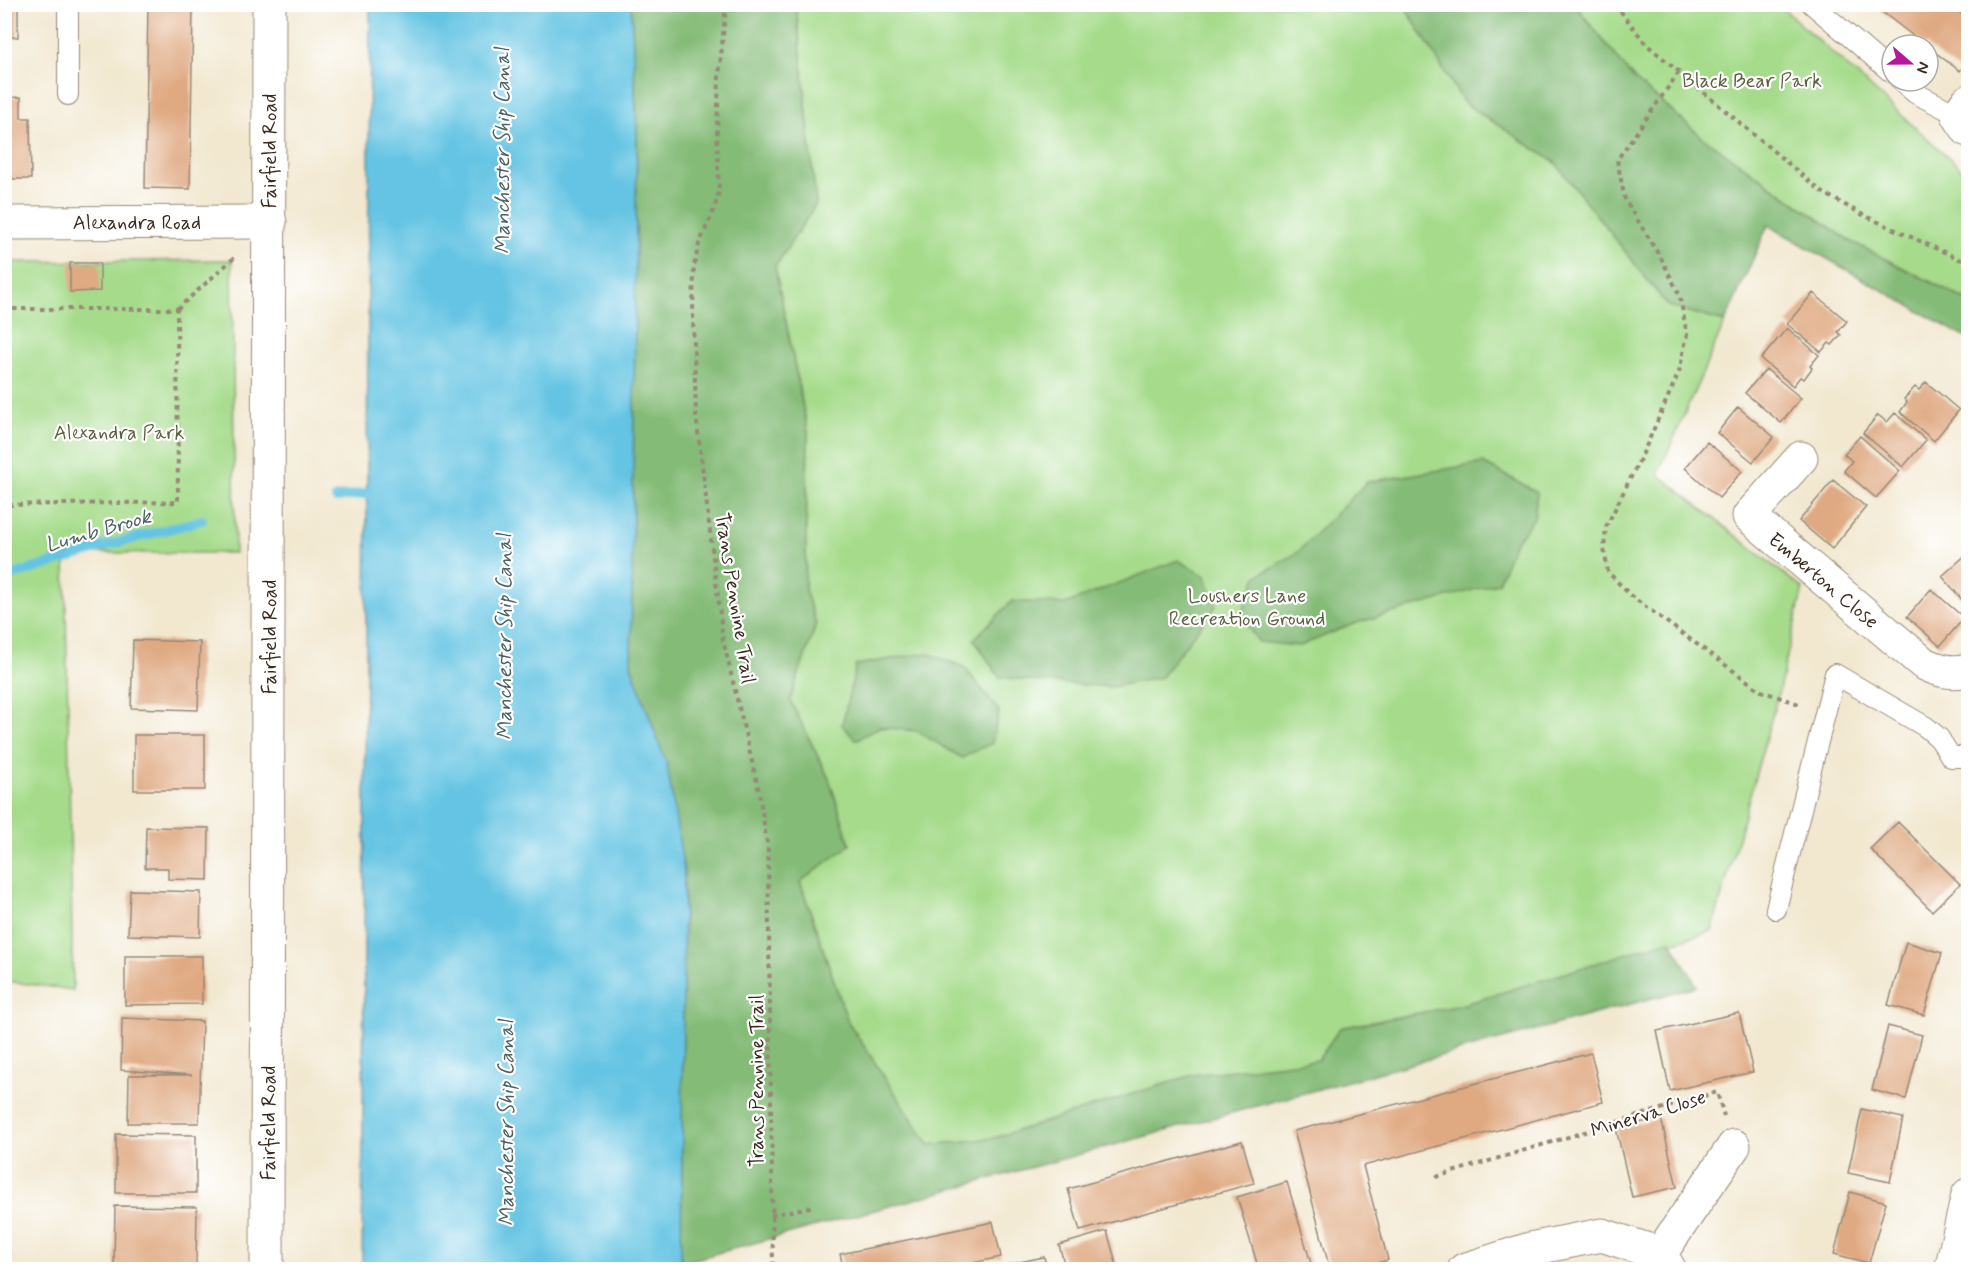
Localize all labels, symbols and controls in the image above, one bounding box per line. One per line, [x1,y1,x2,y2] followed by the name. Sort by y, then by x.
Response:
[1880,33,1940,93] north arrow
[489,46,517,254] water label: Manchester Ship Canal
[1911,59,1934,76] text: N
[1682,68,1822,95] park label: Black Bear Park
[257,94,284,208] street label: Fairfield Road
[73,210,201,237] street label: Alexandra Road
[54,420,184,447] park label: Alexandra Park
[42,502,156,559] water label: Lumb Brook
[708,511,761,686] street label: Trans Pennine Trail
[1762,527,1884,635] street label: Emberton Close
[491,532,519,740] water label: Manchester Ship Canal
[257,580,284,694] street label: Fairfield Road
[1169,583,1325,633] park label: Loushers Lane Recreation Ground
[744,995,771,1167] street label: Trans Pennine Trail
[493,1018,521,1226] water label: Manchester Ship Canal
[256,1066,283,1180] street label: Fairfield Road
[1587,1084,1710,1145] street label: Minerva Close

